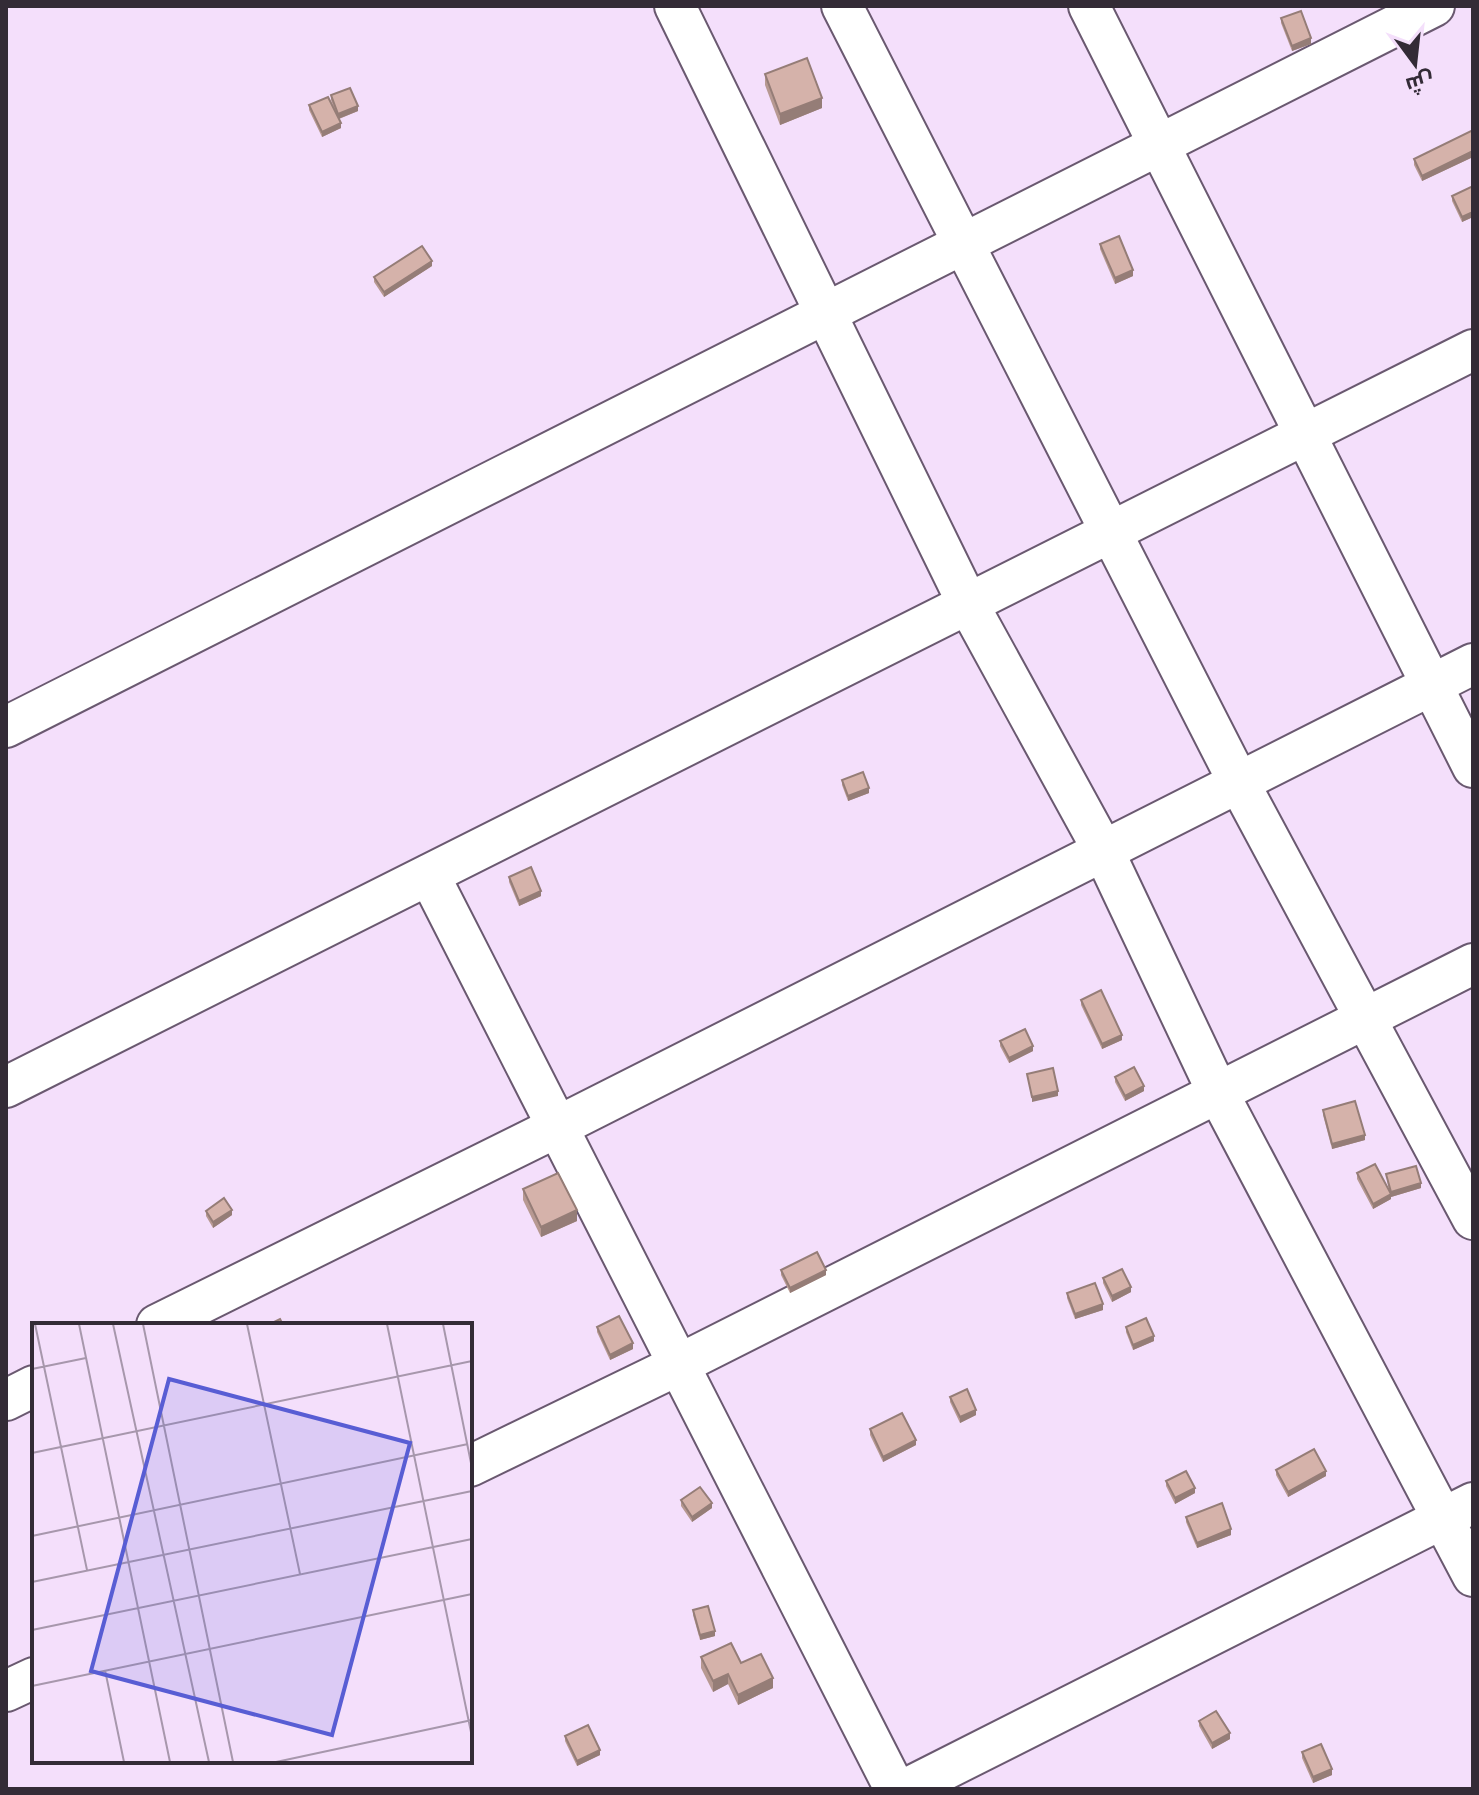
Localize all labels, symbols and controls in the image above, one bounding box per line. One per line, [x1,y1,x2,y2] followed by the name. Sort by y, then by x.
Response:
[1375,24,1455,104] north arrow
[1403,66,1438,101] text: ش
[32,1323,472,1763] inset map

